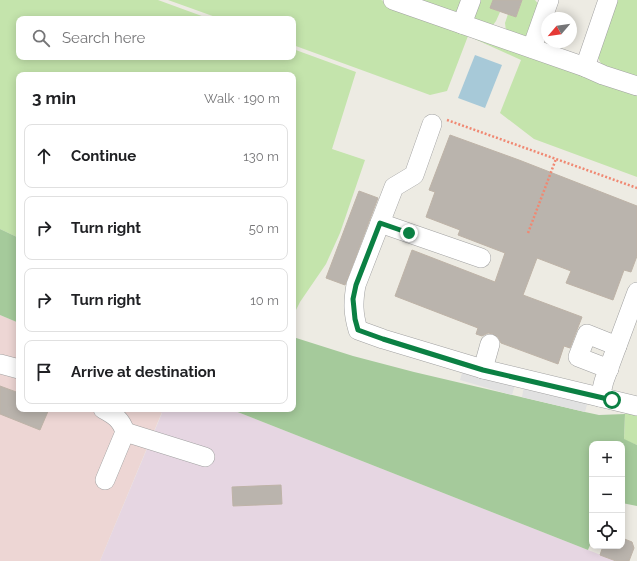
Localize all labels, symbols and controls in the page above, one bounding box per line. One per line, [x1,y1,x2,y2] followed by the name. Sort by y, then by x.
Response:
[541,12,577,48] north arrow
[16,16,296,60] search box
[30,27,52,49] icon: search
[62,29,145,47] text: Search here
[32,88,76,108] text: 3 min
[204,91,280,106] text: Walk · 190 m
[33,145,55,167] icon: ahead
[71,147,136,165] text: Continue
[243,149,279,164] text: 130 m
[33,217,55,239] icon: right
[71,219,141,237] text: Turn right
[249,221,279,236] text: 50 m
[400,224,418,242] route end
[33,289,55,311] icon: right
[71,291,141,309] text: Turn right
[250,293,279,308] text: 10 m
[33,361,55,383] icon: arrive
[71,363,216,381] text: Arrive at destination
[603,391,621,409] route start
[589,441,625,549] map controls
[589,441,625,477] button: +
[589,477,625,513] button: −
[589,513,625,549] button: locate

